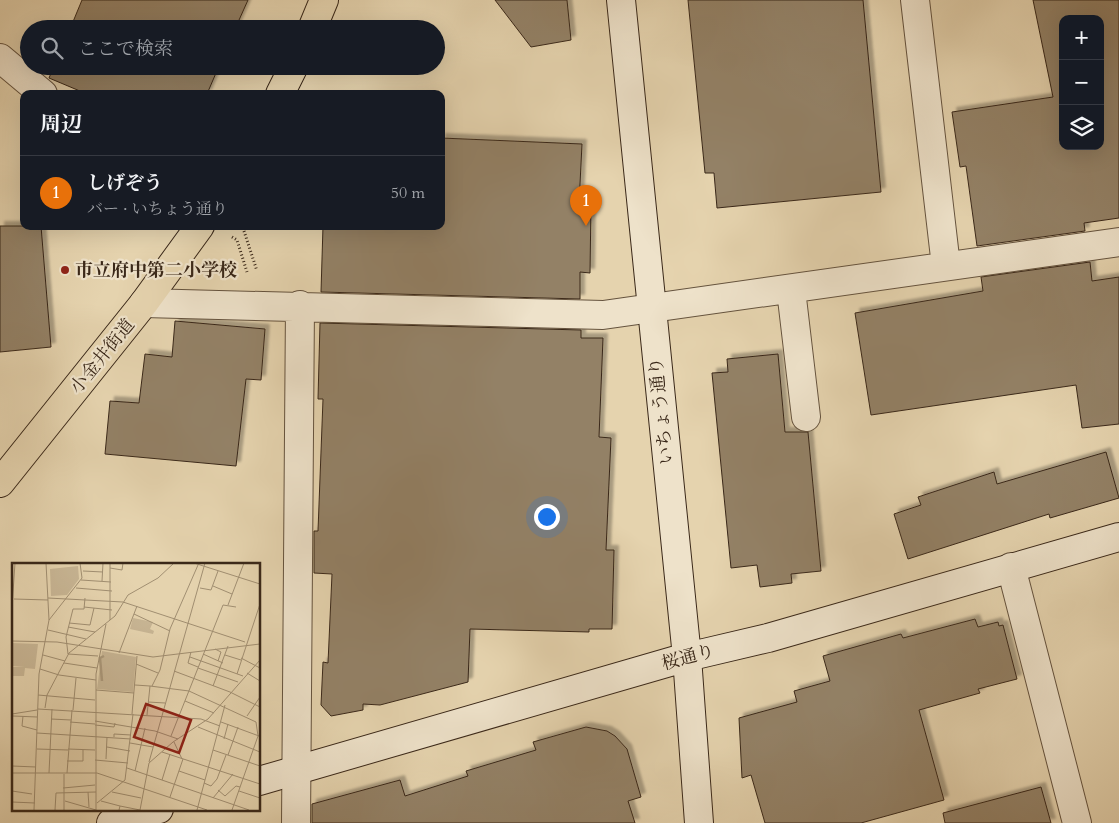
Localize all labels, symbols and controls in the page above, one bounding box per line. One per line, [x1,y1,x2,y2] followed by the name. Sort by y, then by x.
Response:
[1059,15,1104,150] map controls
[1059,15,1104,60] button: +
[20,20,445,75] search box
[38,34,66,62] icon: search
[78,36,173,62] text: ここで検索
[1059,60,1104,105] button: −
[1059,105,1104,150] button: layers
[40,110,82,139] text: 周辺
[87,170,163,196] text: しげぞう
[52,182,60,204] text: 1
[391,182,425,204] text: 50 m
[570,185,602,226] pin: 1
[87,198,228,220] text: バー · いちょう通り
[75,258,237,283] place label: 市立府中第二小学校
[59,264,71,276] marker: 市立府中第二小学校
[64,313,140,399] street label: 小金井街道
[643,356,680,466] street label: いちょう通り
[534,504,560,530] your location
[12,563,260,810] inset map
[659,638,717,677] street label: 桜通り

